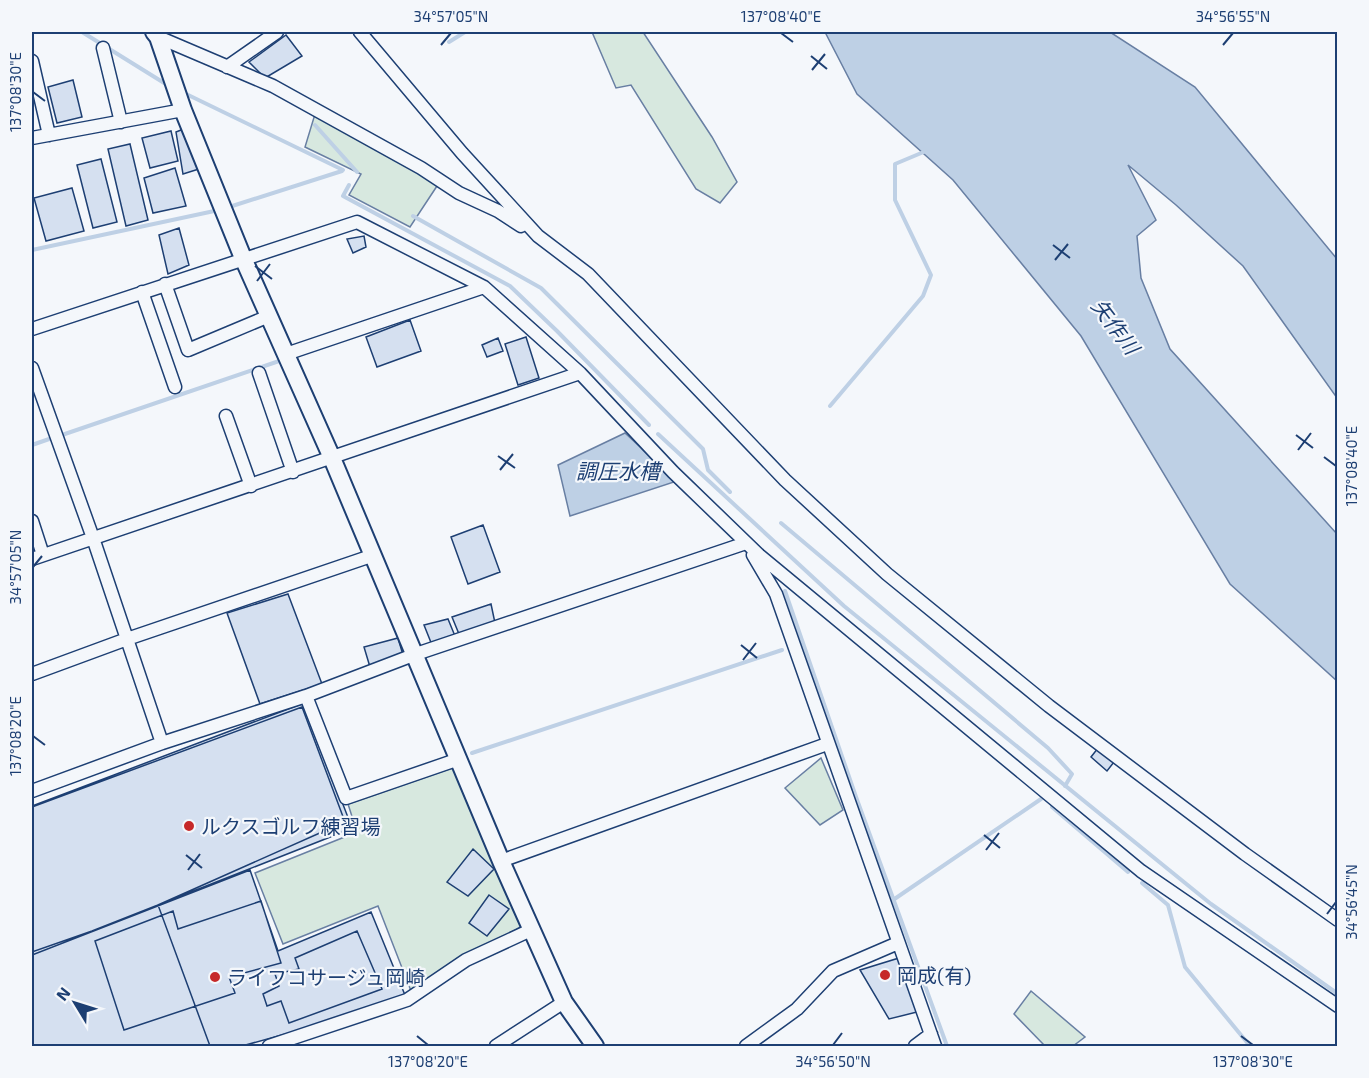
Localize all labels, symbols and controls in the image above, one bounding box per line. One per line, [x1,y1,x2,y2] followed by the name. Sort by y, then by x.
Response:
[414,7,488,25] text: 34°57'05"N
[741,7,821,25] text: 137°08'40"E
[1196,7,1270,25] text: 34°56'55"N
[6,52,24,132] text: 137°08'30"E
[1087,293,1146,360] water label: 矢作川
[1342,426,1360,506] text: 137°08'40"E
[576,458,664,483] water label: 調圧水槽
[6,530,24,604] text: 34°57'05"N
[6,696,24,776] text: 137°08'20"E
[201,814,380,838] place label: ルクスゴルフ練習場
[182,819,196,833] marker: ルクスゴルフ練習場
[1342,864,1360,940] text: 34°56'45"N
[897,963,971,987] place label: 岡成(有)
[227,965,425,989] place label: ライフコサージュ岡崎
[878,968,892,982] marker: 岡成(有)
[208,970,222,984] marker: ライフコサージュ岡崎
[45,973,105,1033] north arrow
[52,983,74,1004] text: N
[388,1052,468,1070] text: 137°08'20"E
[795,1052,871,1070] text: 34°56'50"N
[1213,1052,1293,1070] text: 137°08'30"E

